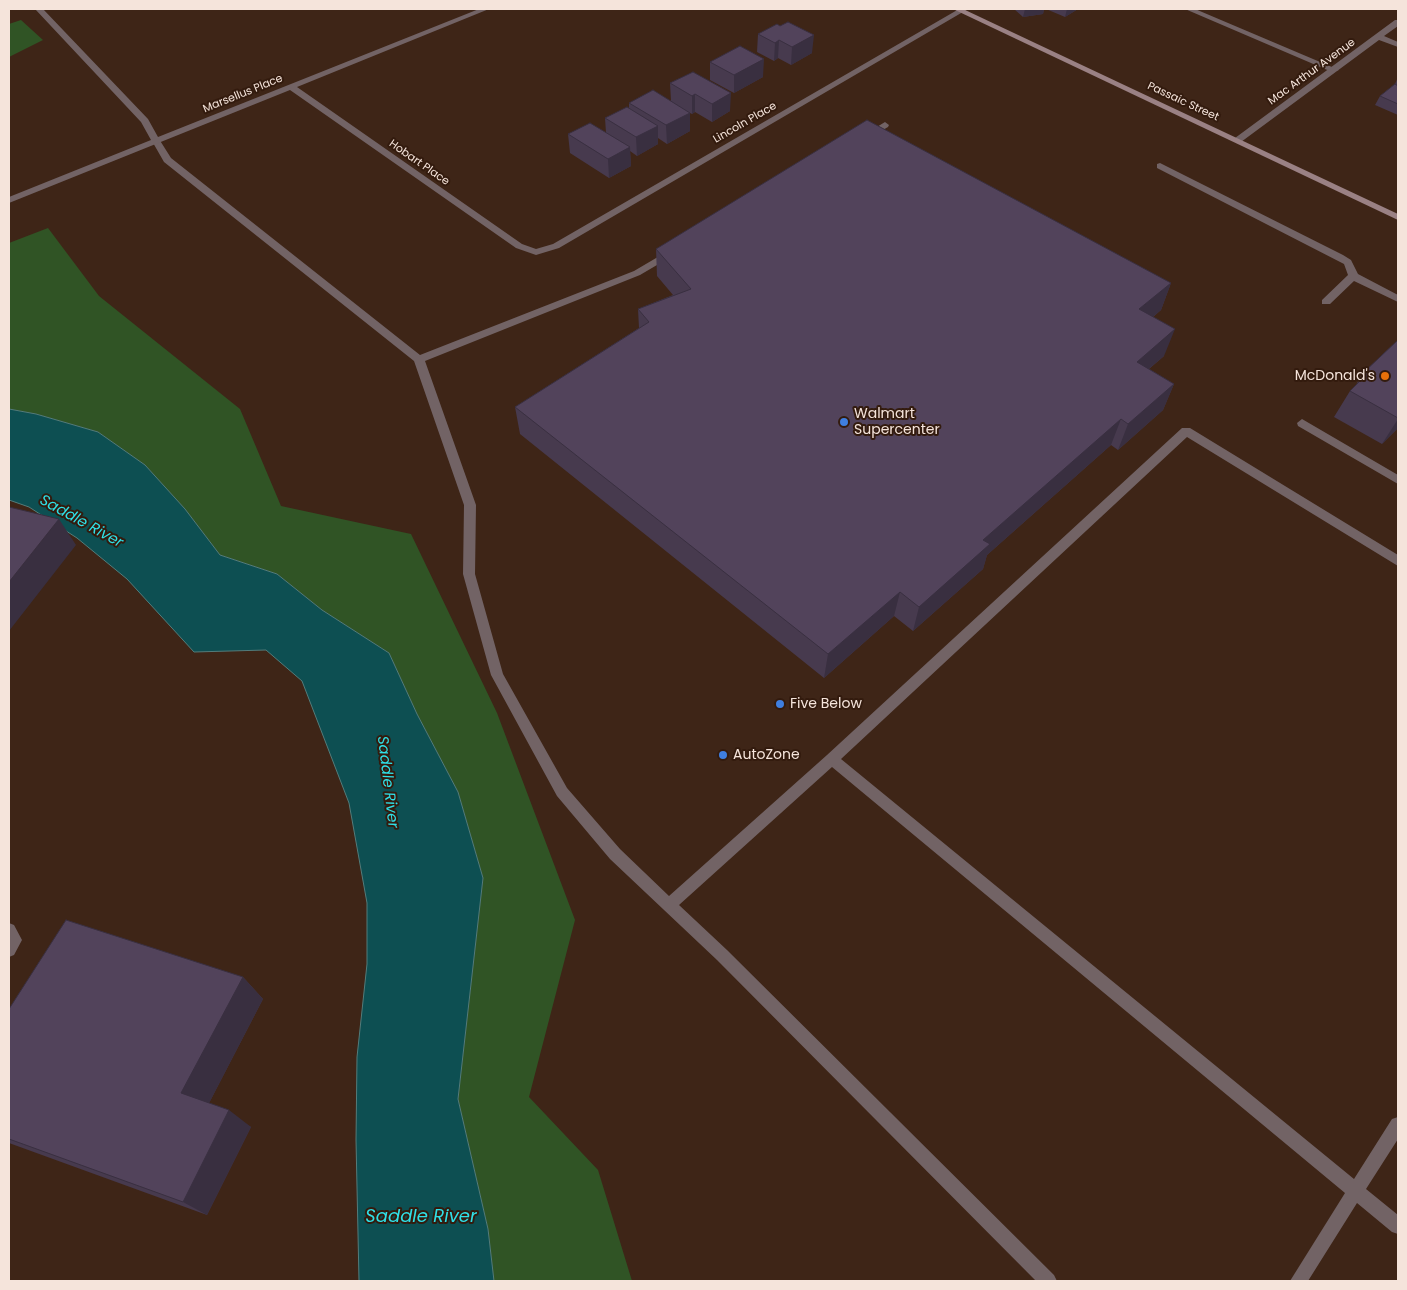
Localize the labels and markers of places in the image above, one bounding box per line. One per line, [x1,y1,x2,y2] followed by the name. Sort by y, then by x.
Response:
[1295,368,1375,384] place label: McDonald's
[1379,370,1391,382] marker: McDonald's
[854,406,940,438] place label: Walmart Supercenter
[838,416,850,428] marker: Walmart Supercenter
[790,696,862,712] place label: Five Below
[774,698,786,710] marker: Five Below
[733,747,800,763] place label: AutoZone
[717,749,729,761] marker: AutoZone

